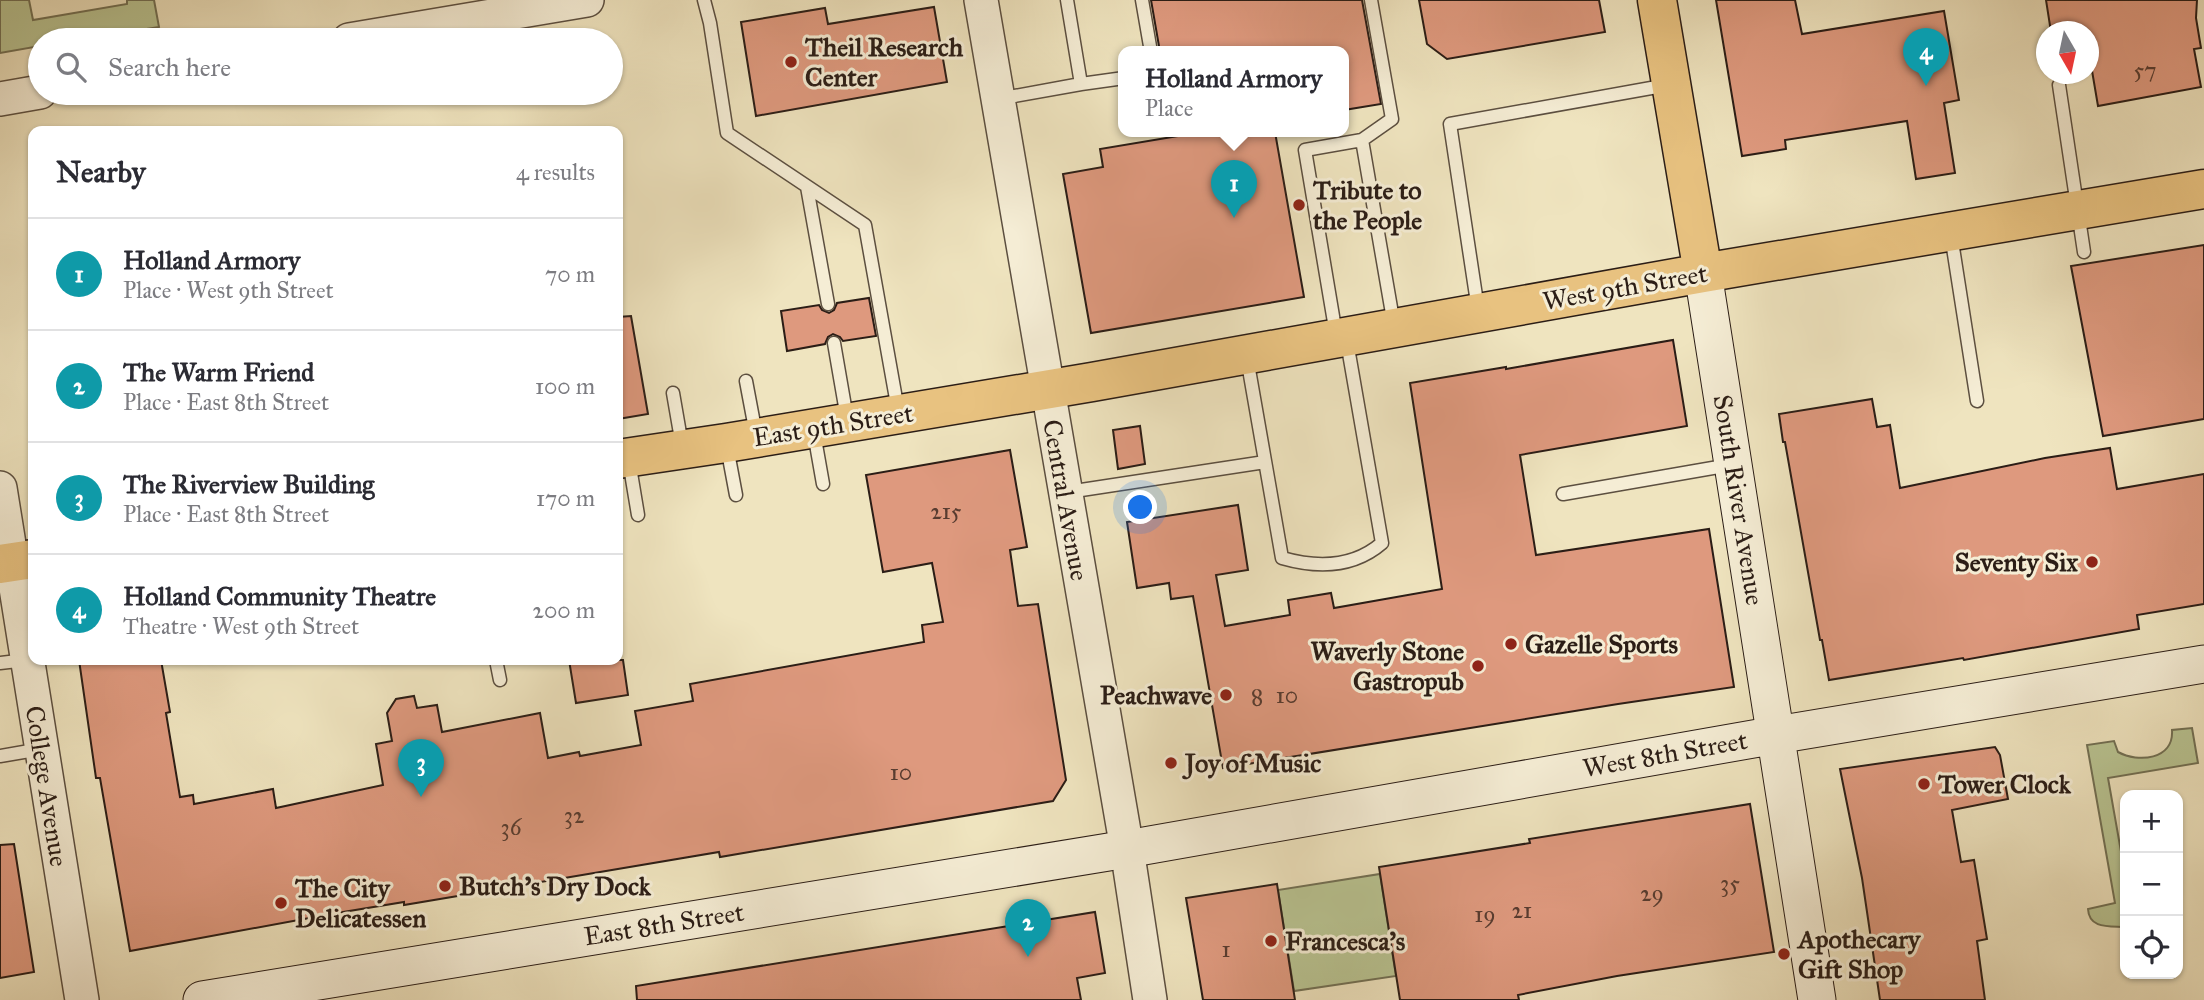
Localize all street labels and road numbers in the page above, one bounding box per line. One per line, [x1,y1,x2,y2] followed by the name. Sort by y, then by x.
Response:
[1540,257,1710,317] street label: West 9th Street
[1707,392,1771,608] street label: South River Avenue
[751,397,915,453] street label: East 9th Street
[1036,417,1096,583] street label: Central Avenue
[18,703,76,869] street label: College Avenue
[1580,724,1750,784] street label: West 8th Street
[582,896,746,952] street label: East 8th Street

